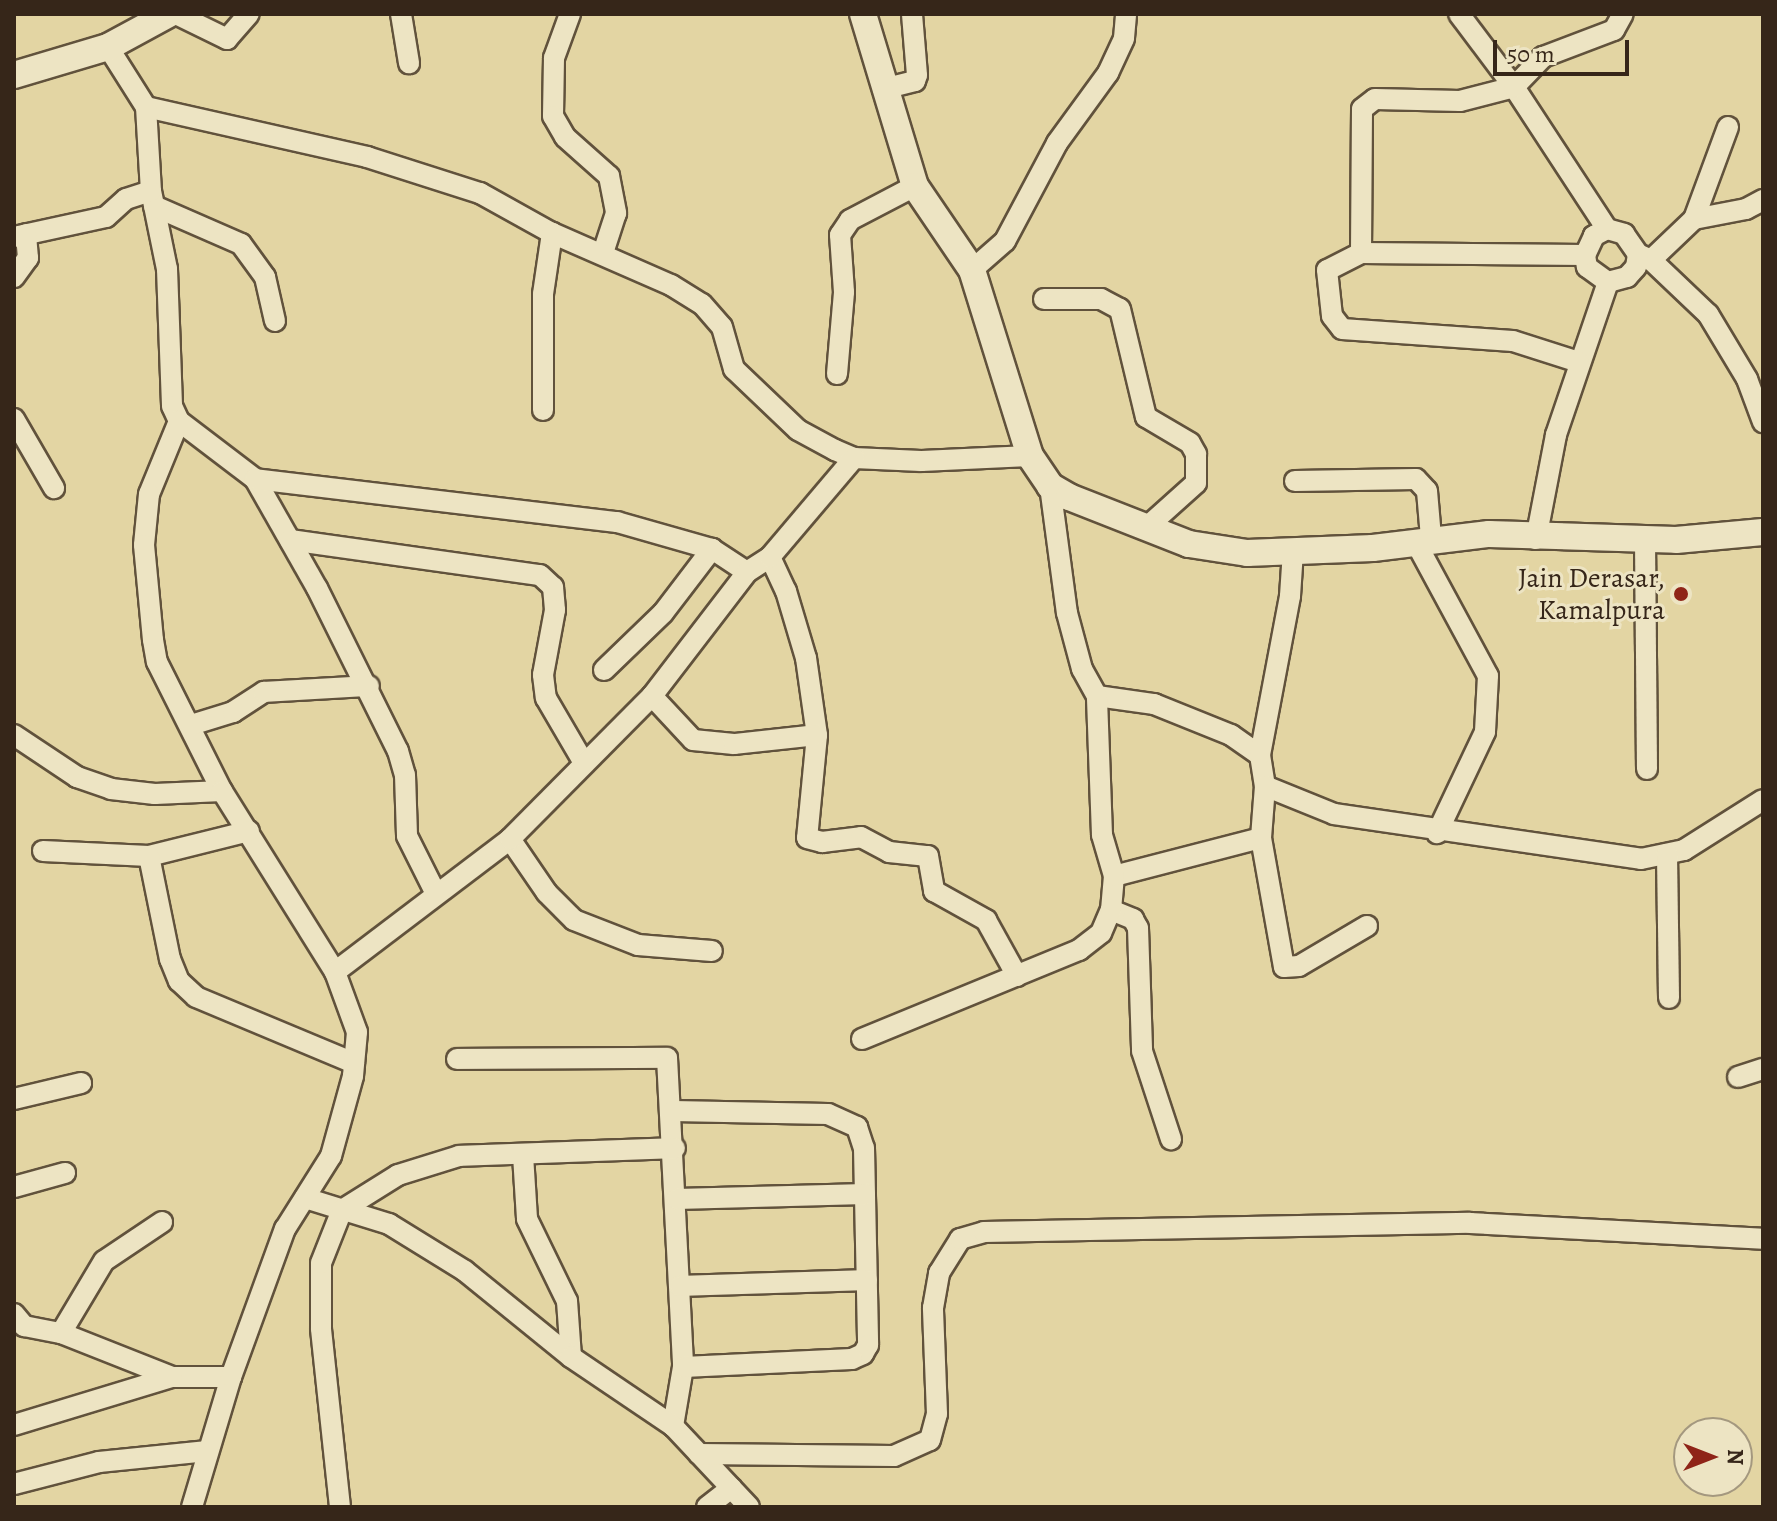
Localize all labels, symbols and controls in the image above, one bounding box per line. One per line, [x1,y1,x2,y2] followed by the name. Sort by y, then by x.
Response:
[1497,24,1633,74] scale bar
[1507,38,1555,70] text: 50 m
[1518,561,1665,627] place label: Jain Derasar, Kamalpura
[1672,585,1690,603] marker: Jain Derasar, Kamalpura
[1673,1417,1753,1497] north arrow
[1720,1449,1750,1465] text: N

